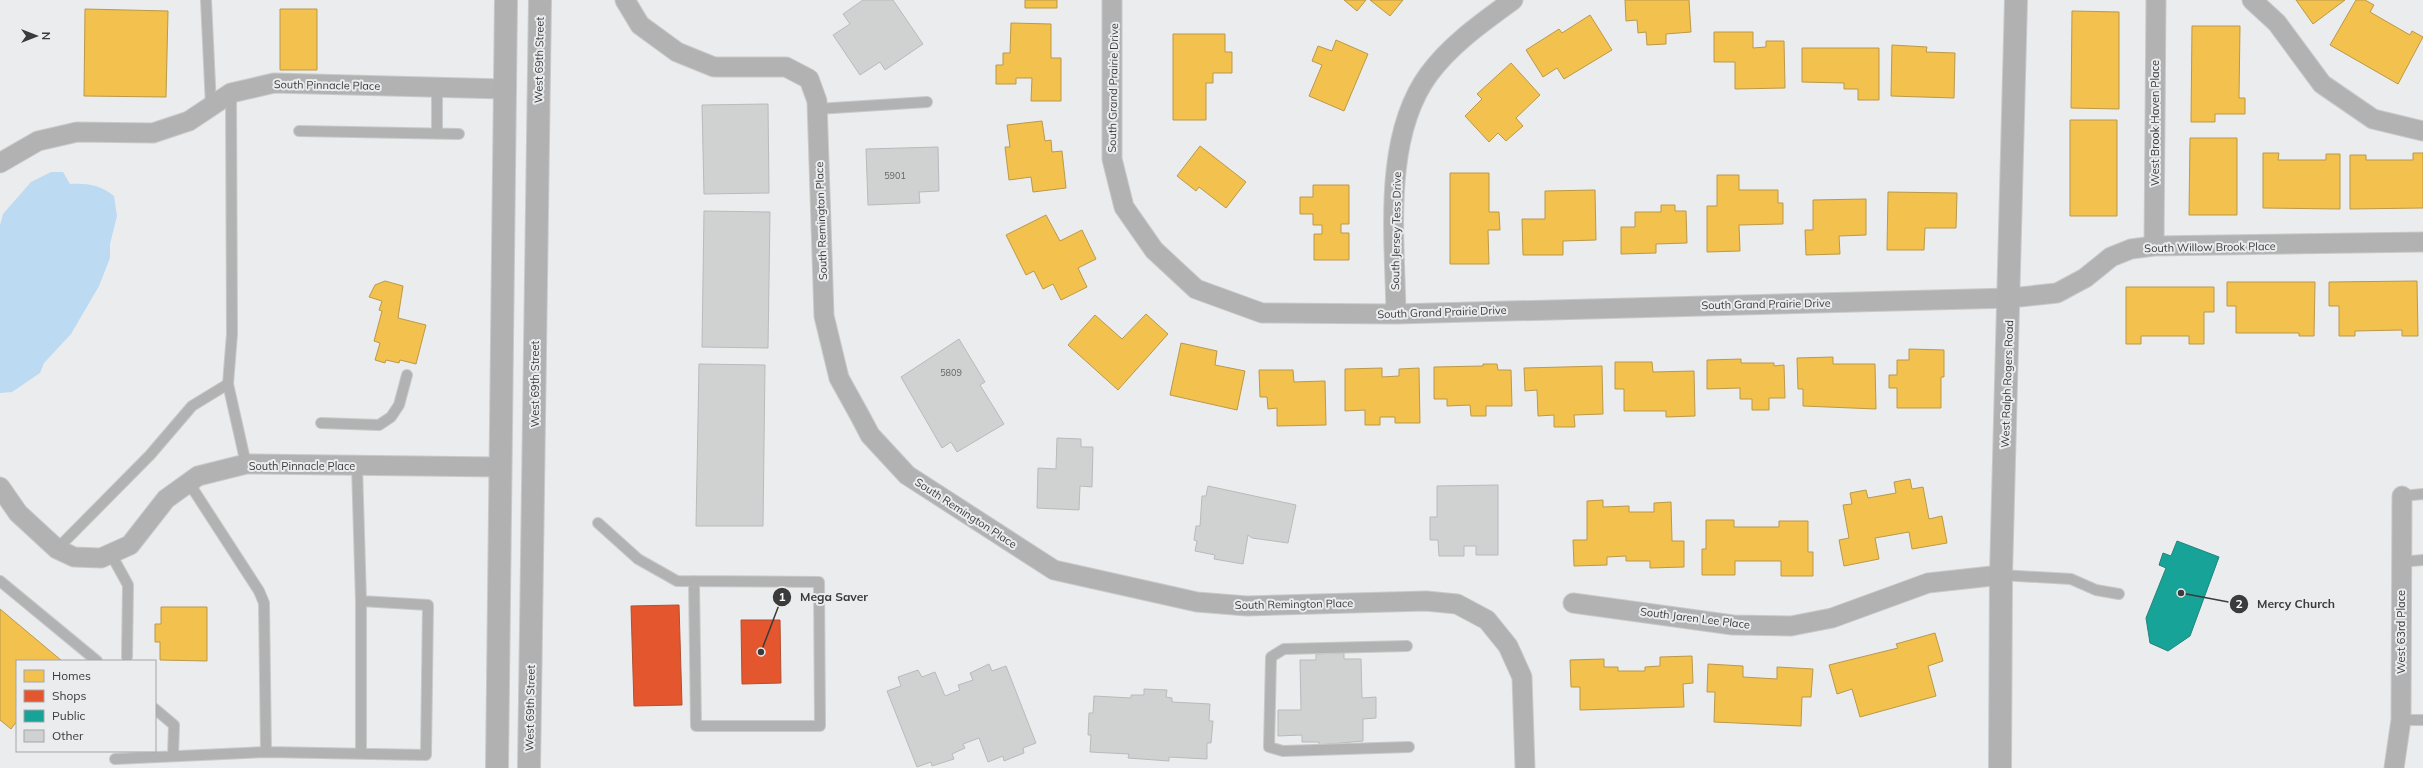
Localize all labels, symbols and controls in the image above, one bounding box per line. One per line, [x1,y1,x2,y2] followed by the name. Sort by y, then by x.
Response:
[16,16,56,56] north arrow
[531,16,547,103] street label: West 69th Street
[1105,23,1121,153] street label: South Grand Prairie Drive
[39,32,53,40] text: N
[2148,60,2162,186] street label: West Brook Haven Place
[274,77,380,93] street label: South Pinnacle Place
[812,162,830,280] street label: South Remington Place
[884,170,906,181] house number: 5901
[1388,172,1404,290] street label: South Jersey Tess Drive
[2144,239,2276,255] street label: South Willow Brook Place
[1701,296,1831,312] street label: South Grand Prairie Drive
[1377,303,1507,321] street label: South Grand Prairie Drive
[1998,320,2016,448] street label: West Ralph Rogers Road
[528,341,542,427] street label: West 69th Street
[940,367,962,378] house number: 5809
[249,459,355,473] street label: South Pinnacle Place
[912,475,1020,551] street label: South Remington Place
[772,585,876,609] callout: Mega Saver
[778,589,786,604] text: 1
[800,589,868,604] text: Mega Saver
[2394,590,2408,674] street label: West 63rd Place
[2229,592,2343,616] callout: Mercy Church
[1235,596,1353,612] street label: South Remington Place
[2235,596,2243,611] text: 2
[2257,596,2335,611] text: Mercy Church
[1639,604,1751,632] street label: South Jaren Lee Place
[16,660,156,752] legend
[522,664,538,751] street label: West 69th Street
[52,668,91,683] text: Homes
[52,688,87,703] text: Shops
[52,708,86,723] text: Public
[52,728,84,743] text: Other

